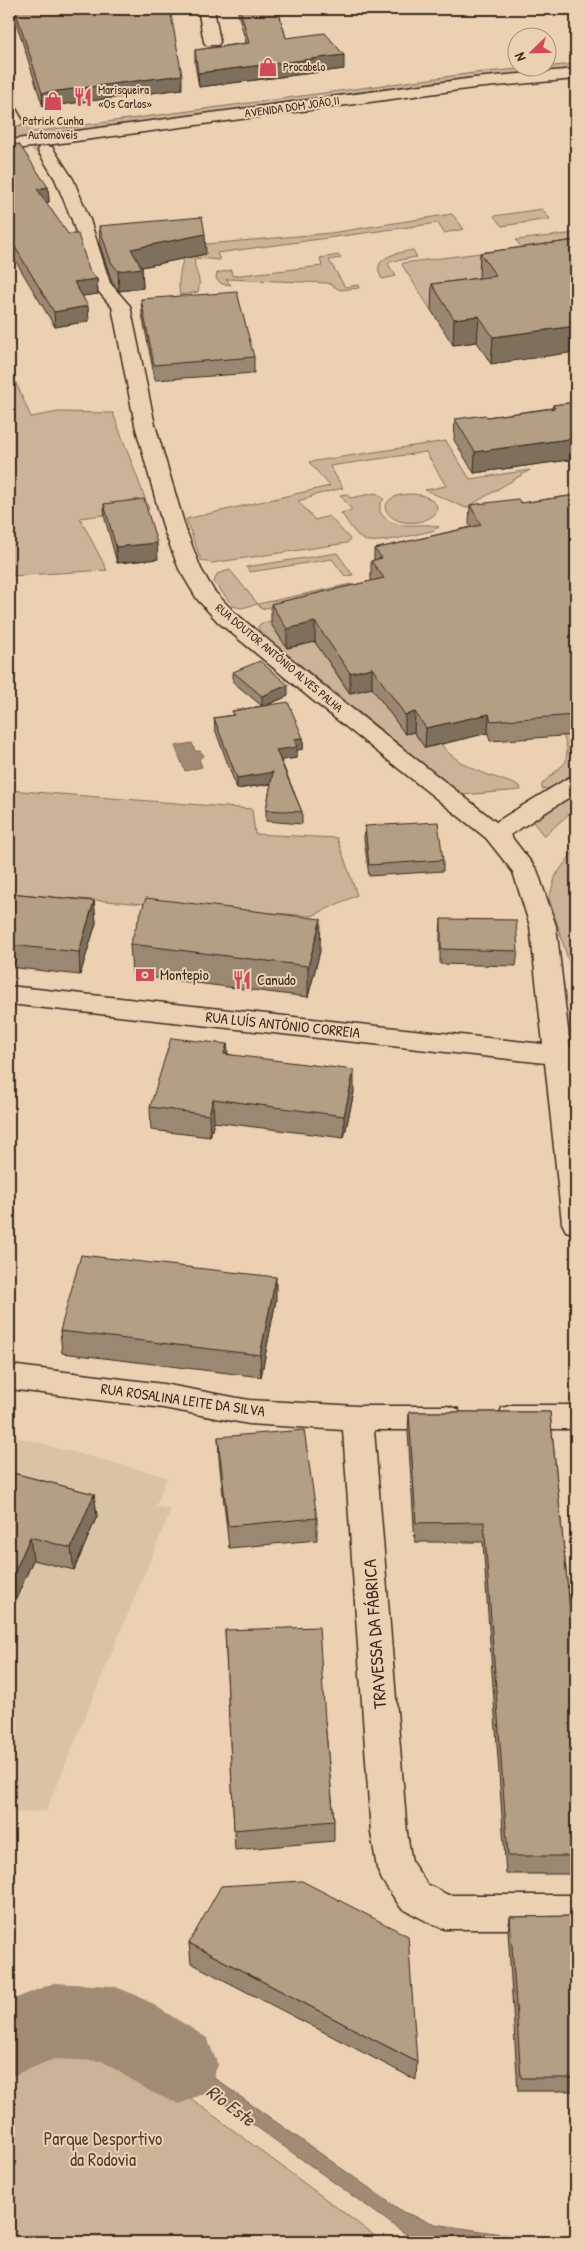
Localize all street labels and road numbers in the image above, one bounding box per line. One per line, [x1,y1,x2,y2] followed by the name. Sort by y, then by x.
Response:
[243,91,341,122] street label: AVENIDA DOM JOÃO II
[212,599,347,716] street label: RUA DOUTOR ANTÓNIO ALVES PALHA
[205,1006,362,1043] street label: RUA LUÍS ANTÓNIO CORREIA
[100,1378,267,1422] street label: RUA ROSALINA LEITE DA SILVA
[357,1558,392,1710] street label: TRAVESSA DA FÁBRICA

